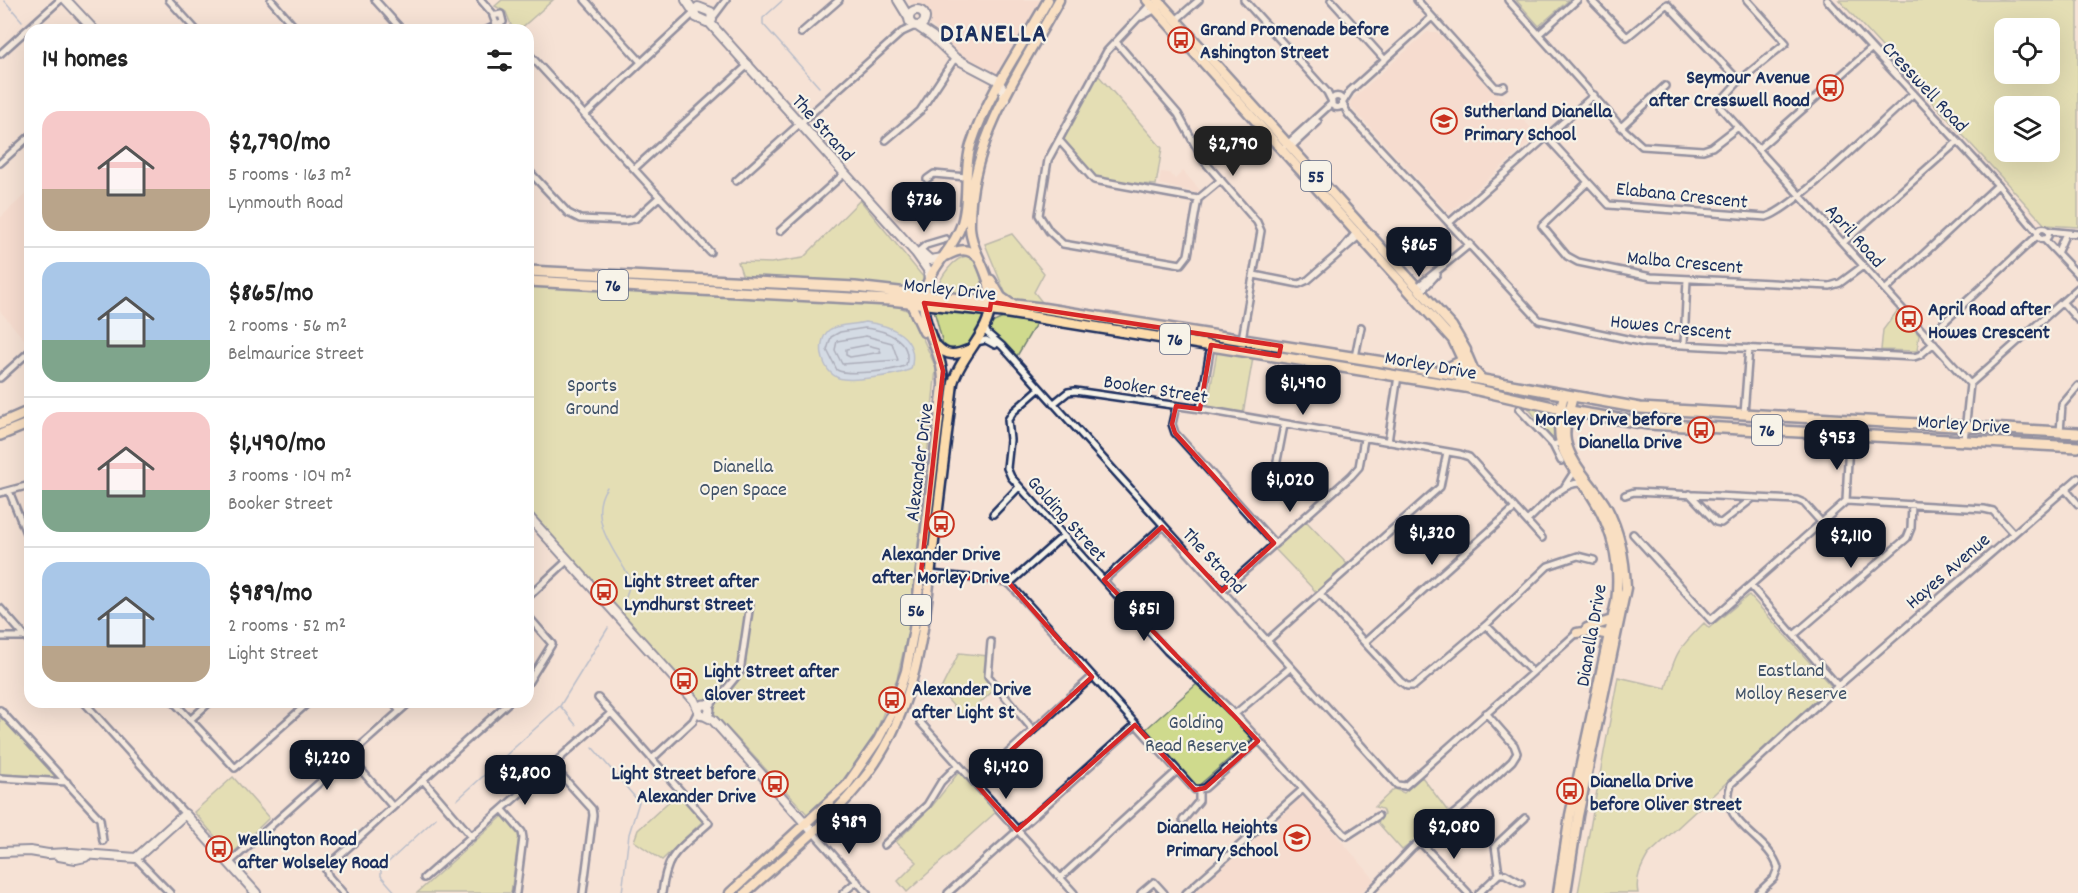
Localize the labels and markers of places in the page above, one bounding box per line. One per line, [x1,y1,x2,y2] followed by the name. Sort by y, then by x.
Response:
[1200,17,1389,68] place label: Grand Promenade before Ashington Street
[1166,25,1196,55] bus stop icon: Grand Promenade before Ashington Street
[1649,65,1810,116] place label: Seymour Avenue after Cresswell Road
[1815,73,1845,103] bus stop icon: Seymour Avenue after Cresswell Road
[1464,99,1612,150] place label: Sutherland Dianella Primary School
[1429,106,1459,136] school or university icon: Sutherland Dianella Primary School
[1184,126,1282,177] pin: $2,790
[888,182,960,233] pin: $736
[1383,227,1455,278] pin: $865
[1928,297,2051,348] place label: April Road after Howes Crescent
[1894,304,1924,334] bus stop icon: April Road after Howes Crescent
[1254,365,1352,416] pin: $1,490
[1535,407,1682,458] place label: Morley Drive before Dianella Drive
[1686,415,1716,445] bus stop icon: Morley Drive before Dianella Drive
[1801,420,1873,471] pin: $953
[1241,462,1339,513] pin: $1,020
[926,509,956,539] bus stop icon: Alexander Drive after Morley Drive
[1383,515,1481,566] pin: $1,320
[1802,518,1900,569] pin: $2,110
[872,542,1010,593] place label: Alexander Drive after Morley Drive
[624,569,759,620] place label: Light Street after Lyndhurst Street
[589,577,619,607] bus stop icon: Light Street after Lyndhurst Street
[1108,591,1180,642] pin: $851
[704,659,839,710] place label: Light Street after Glover Street
[669,666,699,696] bus stop icon: Light Street after Glover Street
[912,677,1031,728] place label: Alexander Drive after Light St
[877,685,907,715] bus stop icon: Alexander Drive after Light St
[278,740,376,791] pin: $1,220
[957,749,1055,800] pin: $1,420
[476,755,574,806] pin: $2,800
[611,761,756,812] place label: Light Street before Alexander Drive
[760,769,790,799] bus stop icon: Light Street before Alexander Drive
[1590,769,1742,820] place label: Dianella Drive before Oliver Street
[1555,776,1585,806] bus stop icon: Dianella Drive before Oliver Street
[813,804,885,855] pin: $989
[1405,809,1503,860] pin: $2,080
[1157,815,1278,866] place label: Dianella Heights Primary School
[1282,823,1312,853] school or university icon: Dianella Heights Primary School
[238,827,389,878] place label: Wellington Road after Wolseley Road
[204,834,234,864] bus stop icon: Wellington Road after Wolseley Road

